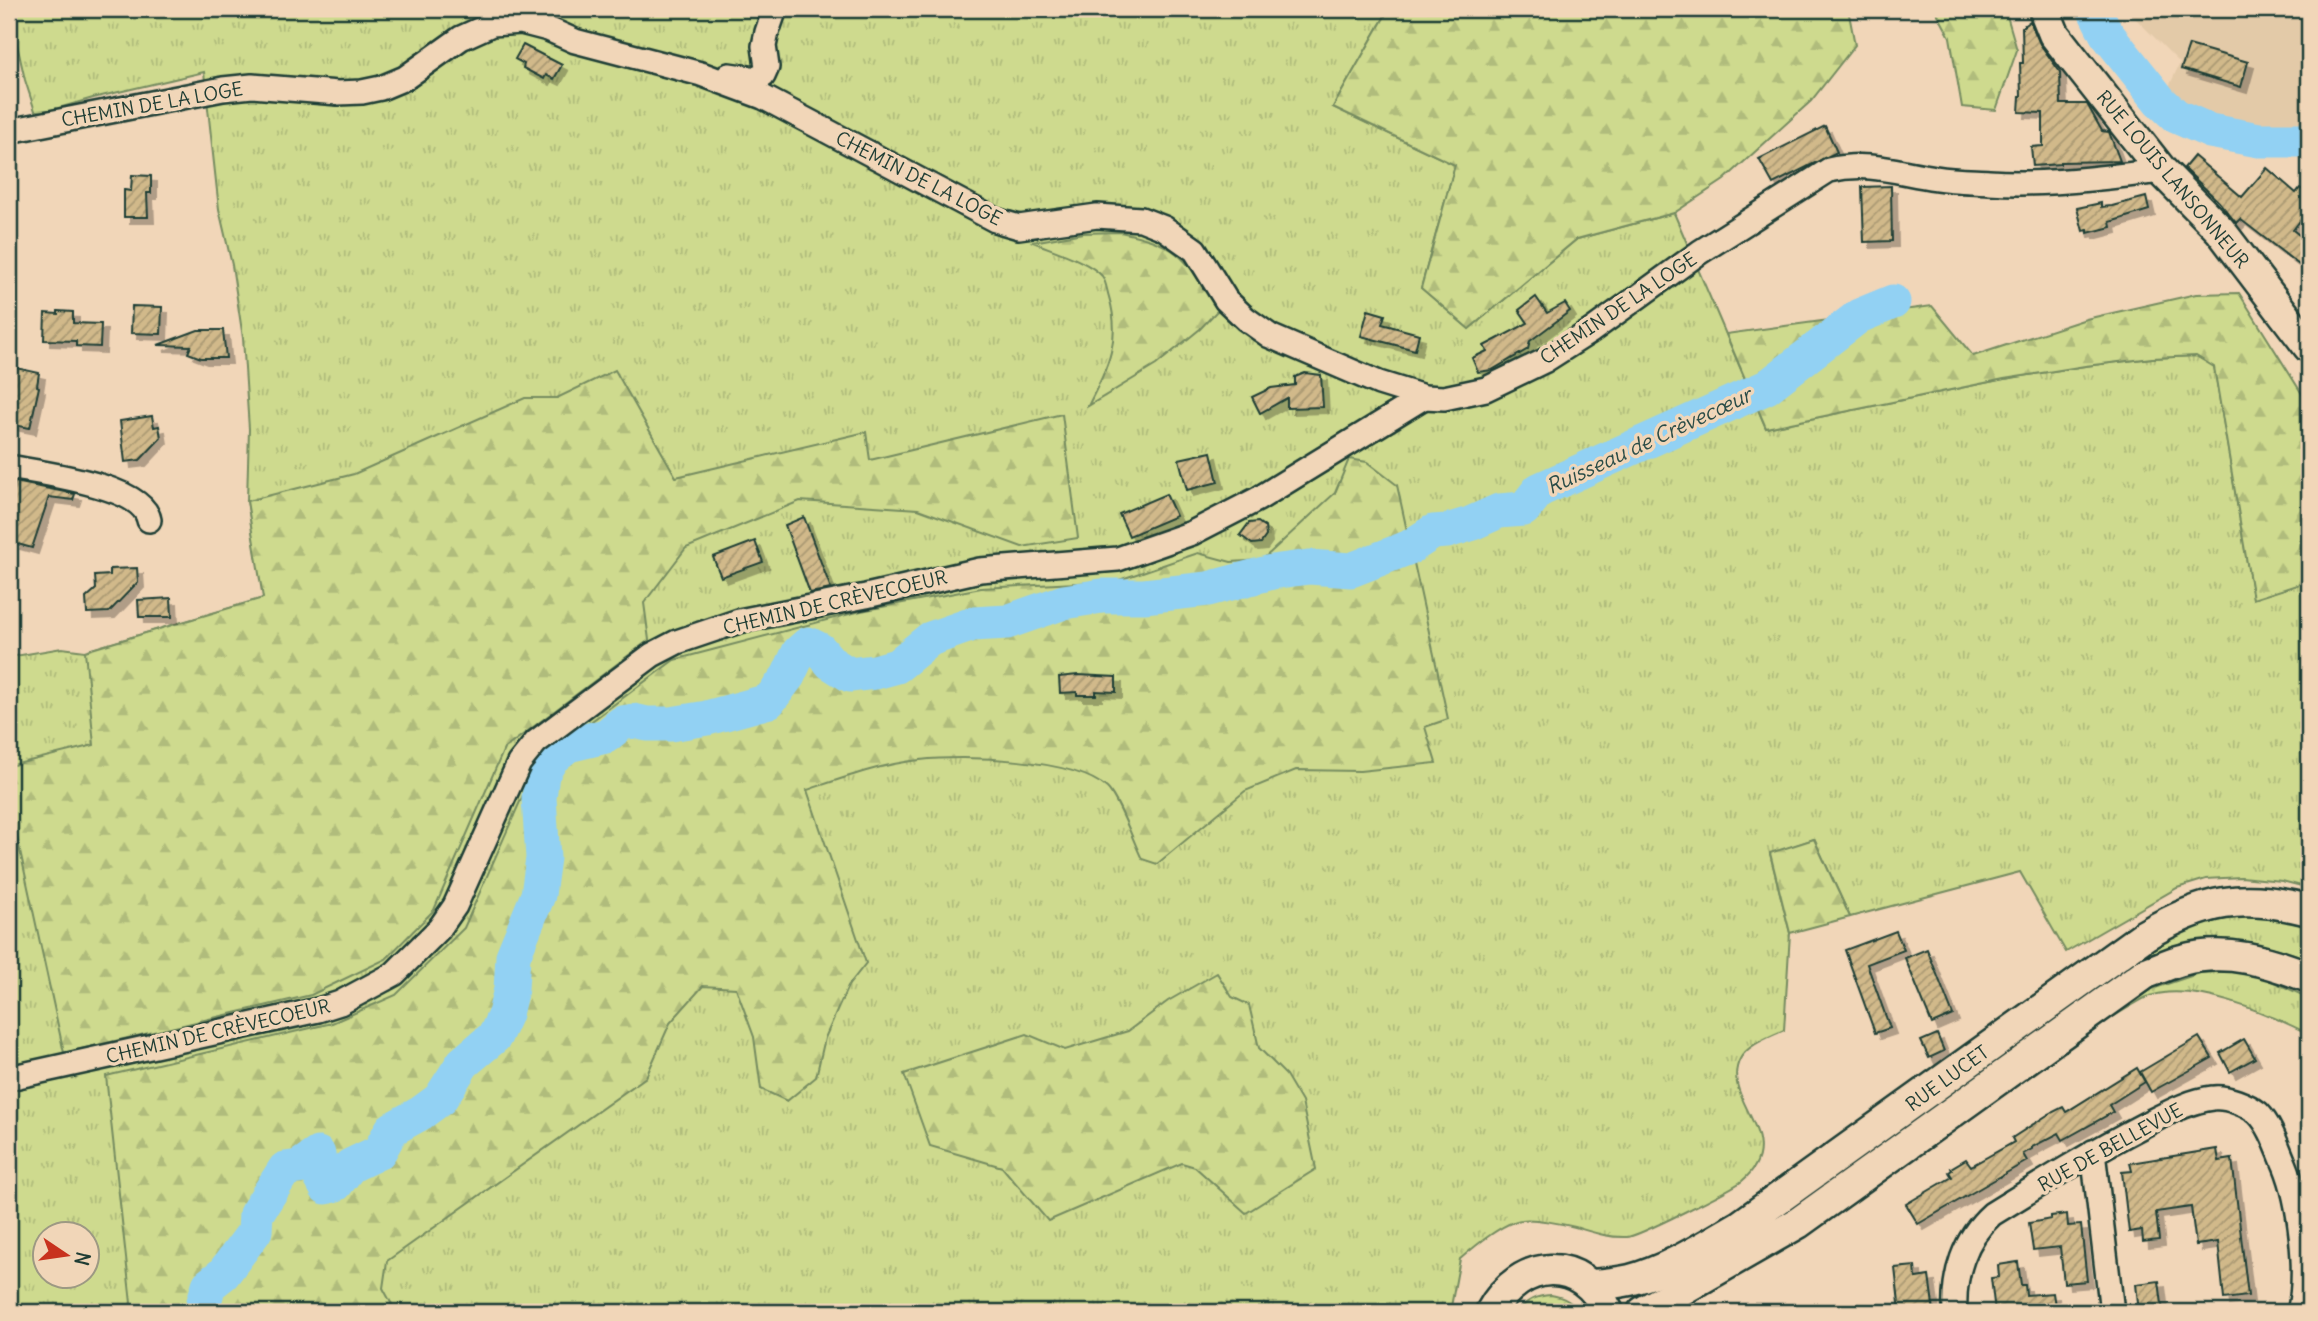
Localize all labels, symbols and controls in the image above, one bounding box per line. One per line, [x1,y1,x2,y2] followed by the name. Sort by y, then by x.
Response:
[59,76,245,132] street label: CHEMIN DE LA LOGE
[2092,85,2254,273] street label: RUE LOUIS LANSONNEUR
[832,126,1006,230] street label: CHEMIN DE LA LOGE
[1535,247,1701,369] street label: CHEMIN DE LA LOGE
[1542,380,1758,500] water label: Ruisseau de Crèvecœur
[721,565,949,639] street label: CHEMIN DE CRÈVECOEUR
[104,994,332,1068] street label: CHEMIN DE CRÈVECOEUR
[1901,1040,1993,1116] street label: RUE LUCET
[2034,1097,2186,1197] street label: RUE DE BELLEVUE
[32,1220,102,1290] north arrow
[69,1250,96,1268] text: N

